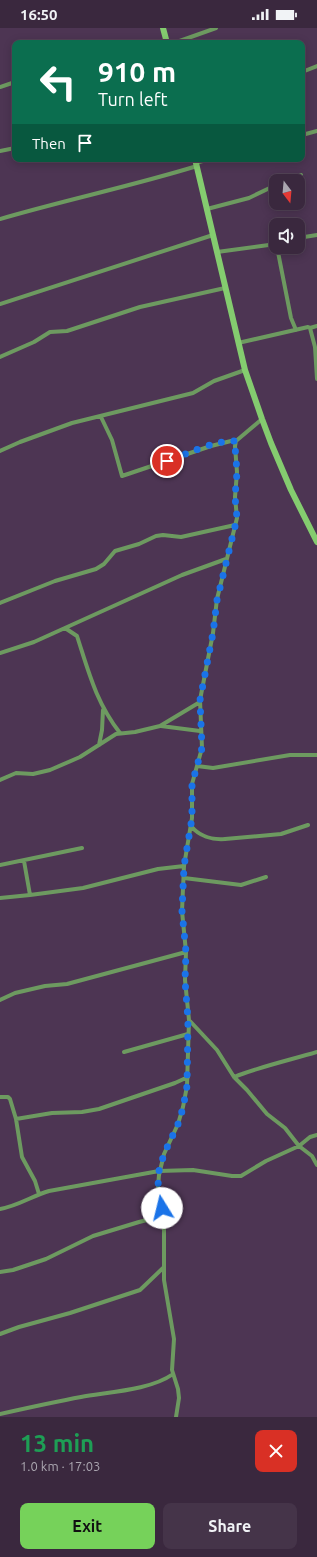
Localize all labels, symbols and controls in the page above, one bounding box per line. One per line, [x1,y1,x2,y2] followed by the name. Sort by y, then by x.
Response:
[20,6,58,23] text: 16:50
[32,56,84,108] icon: left
[98,56,176,87] text: 910 m
[98,89,168,109] text: Turn left
[74,132,96,154] icon: arrive
[32,135,66,152] text: Then
[269,174,305,210] north arrow
[269,174,305,254] map controls
[269,218,305,254] button: sound
[150,444,184,478] pin
[156,450,178,472] icon: arrive
[141,1187,183,1229] position arrow
[20,1430,94,1457] text: 13 min
[255,1430,297,1472] button: close
[20,1459,100,1473] text: 1.0 km · 17:03
[20,1503,155,1549] button: Exit
[163,1503,297,1549] button: Share

